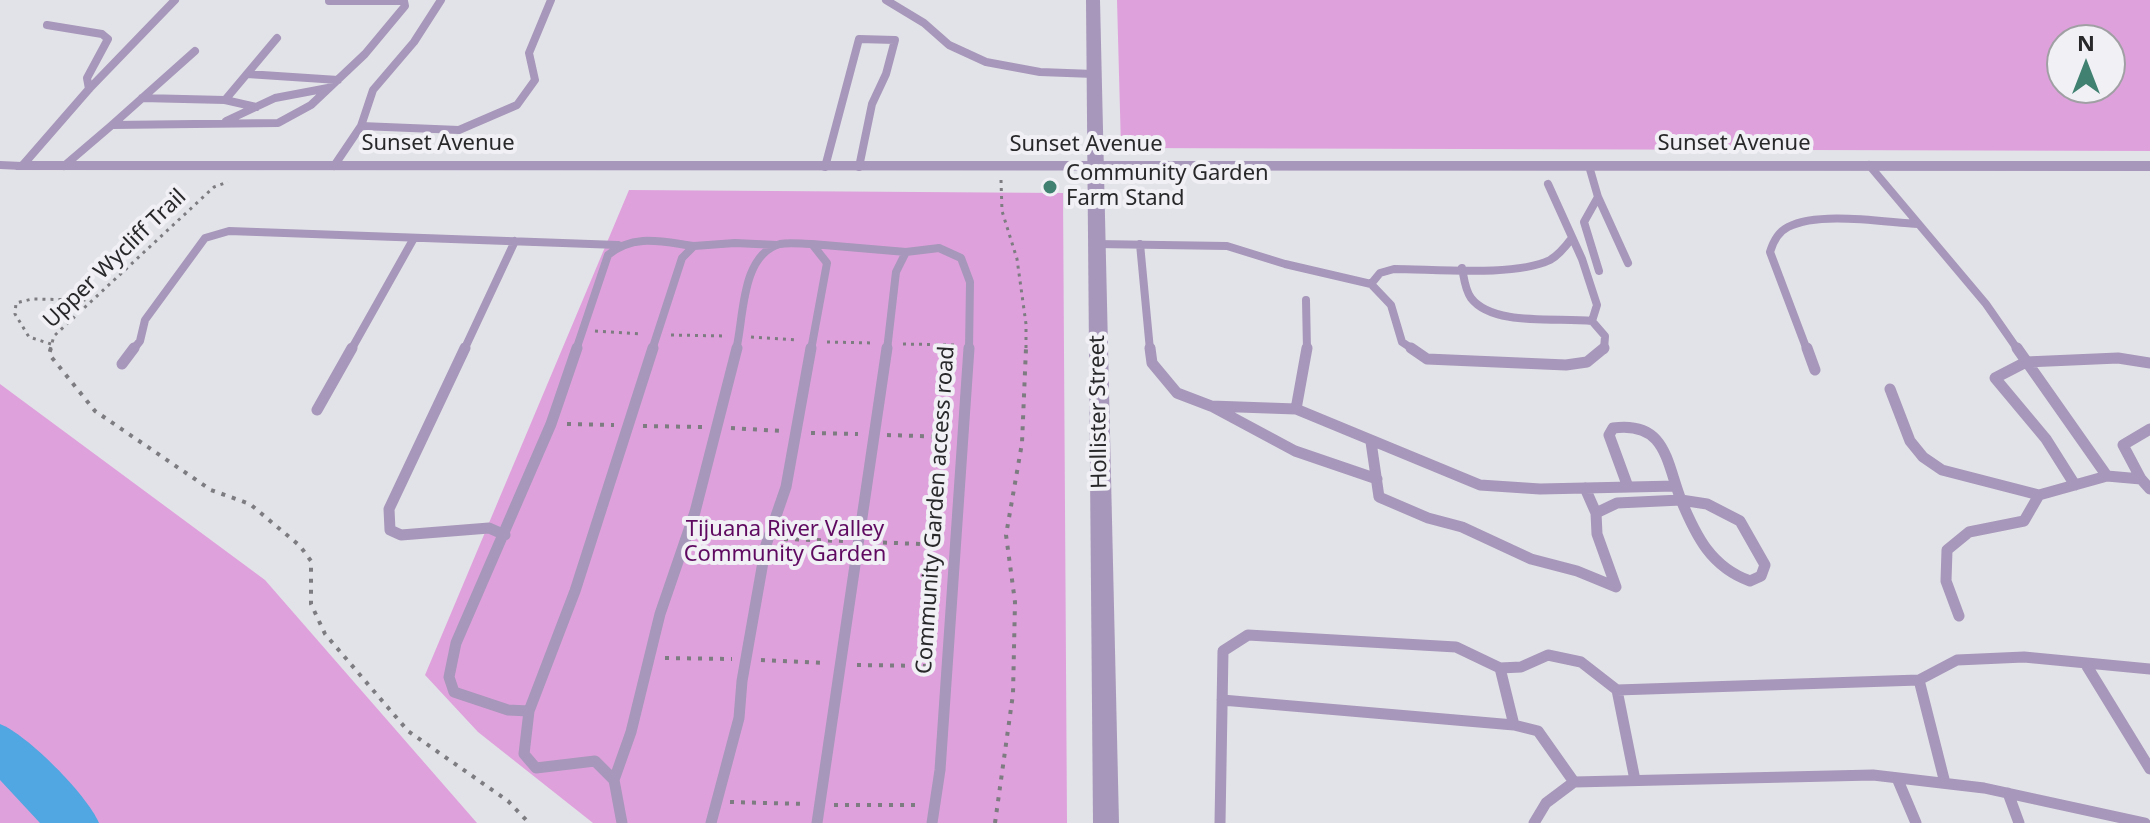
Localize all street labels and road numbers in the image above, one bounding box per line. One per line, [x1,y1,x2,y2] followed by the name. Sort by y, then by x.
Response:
[361,131,515,157] street label: Sunset Avenue
[1657,131,1811,157] street label: Sunset Avenue
[1009,132,1163,158] street label: Sunset Avenue
[38,184,192,334] street label: Upper Wycliff Trail
[1084,335,1114,489] street label: Hollister Street
[911,345,961,675] street label: Community Garden access road

